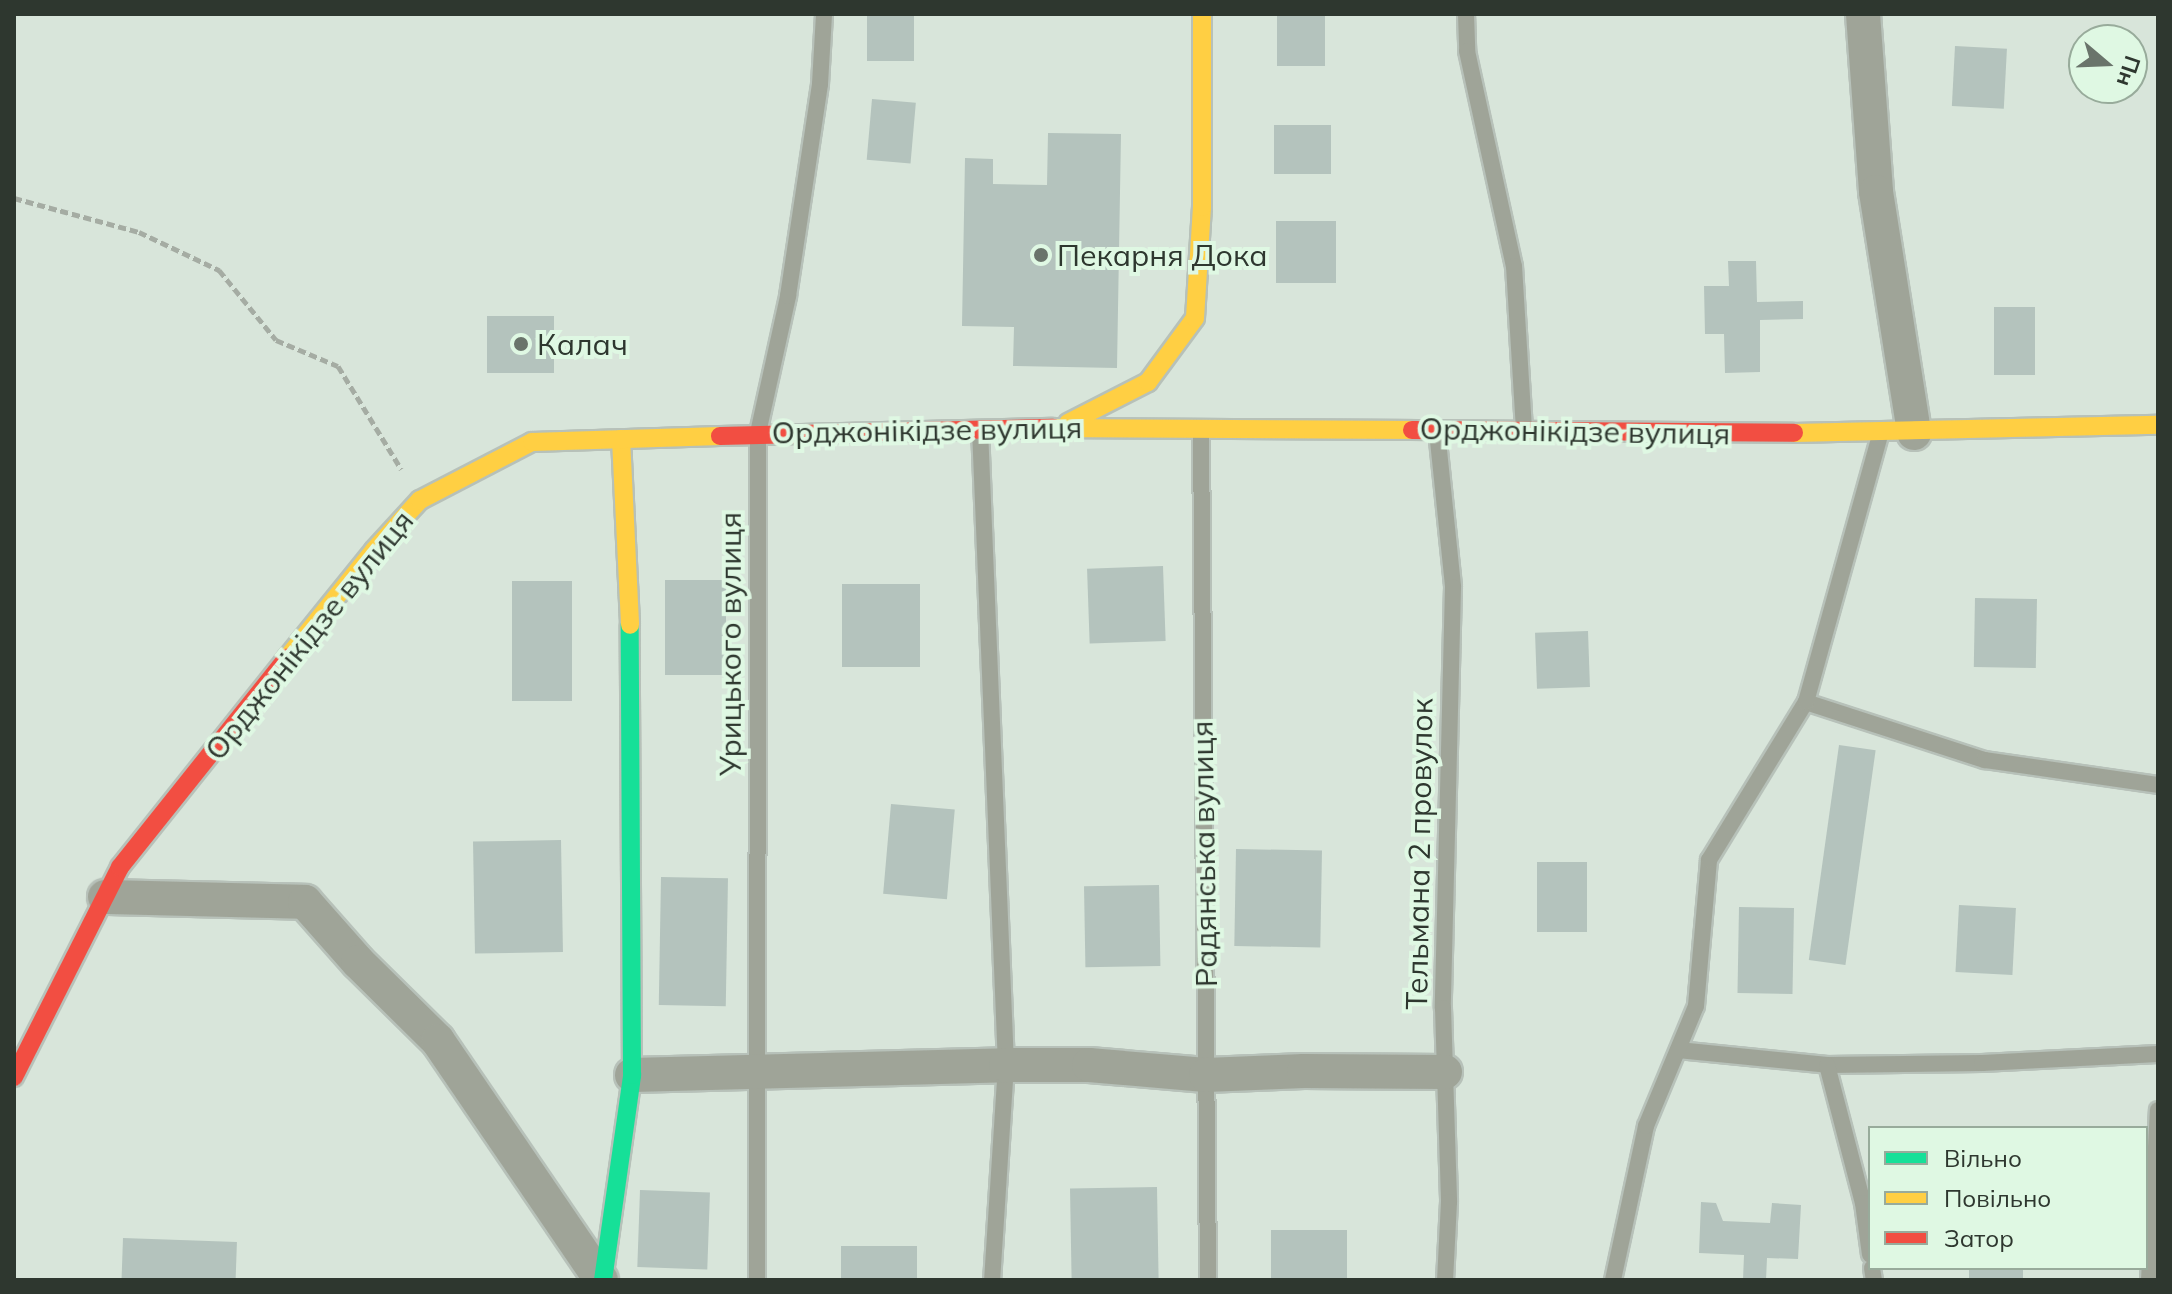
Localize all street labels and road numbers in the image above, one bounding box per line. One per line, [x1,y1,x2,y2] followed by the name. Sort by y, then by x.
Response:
[771,409,1083,451] street label: Орджонікідзе вулиця
[1419,410,1731,452] street label: Орджонікідзе вулиця
[197,503,421,767] street label: Орджонікідзе вулиця
[712,512,748,776] street label: Урицького вулиця
[1398,698,1440,1010] street label: Тельмана 2 провулок
[1184,721,1224,987] street label: Радянська вулиця

